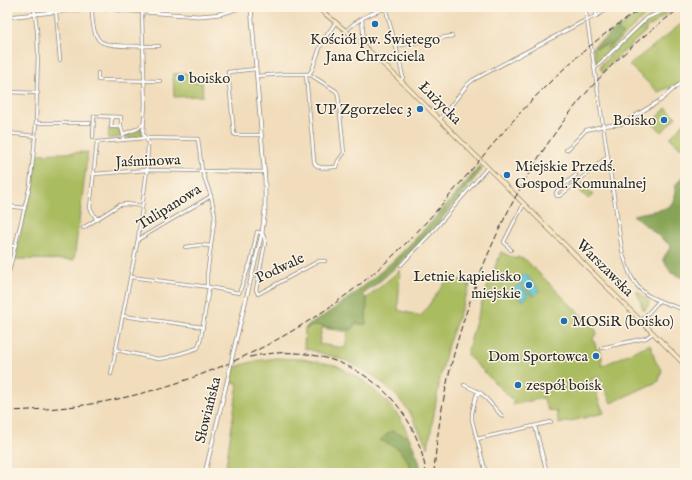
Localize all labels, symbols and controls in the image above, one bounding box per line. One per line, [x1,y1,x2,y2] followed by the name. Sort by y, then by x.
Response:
[370,19,380,29] marker: Kościół pw. Świętego Jana Chrzciciela
[310,30,440,66] place label: Kościół pw. Świętego Jana Chrzciciela
[189,69,230,88] place label: boisko
[176,73,186,83] marker: boisko
[414,77,466,129] street label: Łużycka
[315,100,412,119] place label: UP Zgorzelec 3
[415,104,425,114] marker: UP Zgorzelec 3
[613,111,656,130] place label: Boisko
[659,115,669,125] marker: Boisko
[113,150,181,172] street label: Jaśminowa
[515,157,646,193] place label: Miejskie Przedś. Gospod. Komunalnej
[502,170,512,180] marker: Miejskie Przedś. Gospod. Komunalnej
[133,180,205,234] street label: Tulipanowa
[572,235,638,301] street label: Warszawska
[253,248,307,288] street label: Podwale
[413,267,521,303] place label: Letnie kąpielisko miejskie
[524,280,534,290] marker: Letnie kąpielisko miejskie
[572,312,674,331] place label: MOSiR (boisko)
[559,316,569,326] marker: MOSiR (boisko)
[488,347,589,366] place label: Dom Sportowca
[591,351,601,361] marker: Dom Sportowca
[191,374,226,445] street label: Słowiańska
[526,376,603,395] place label: zespół boisk
[513,380,523,390] marker: zespół boisk

